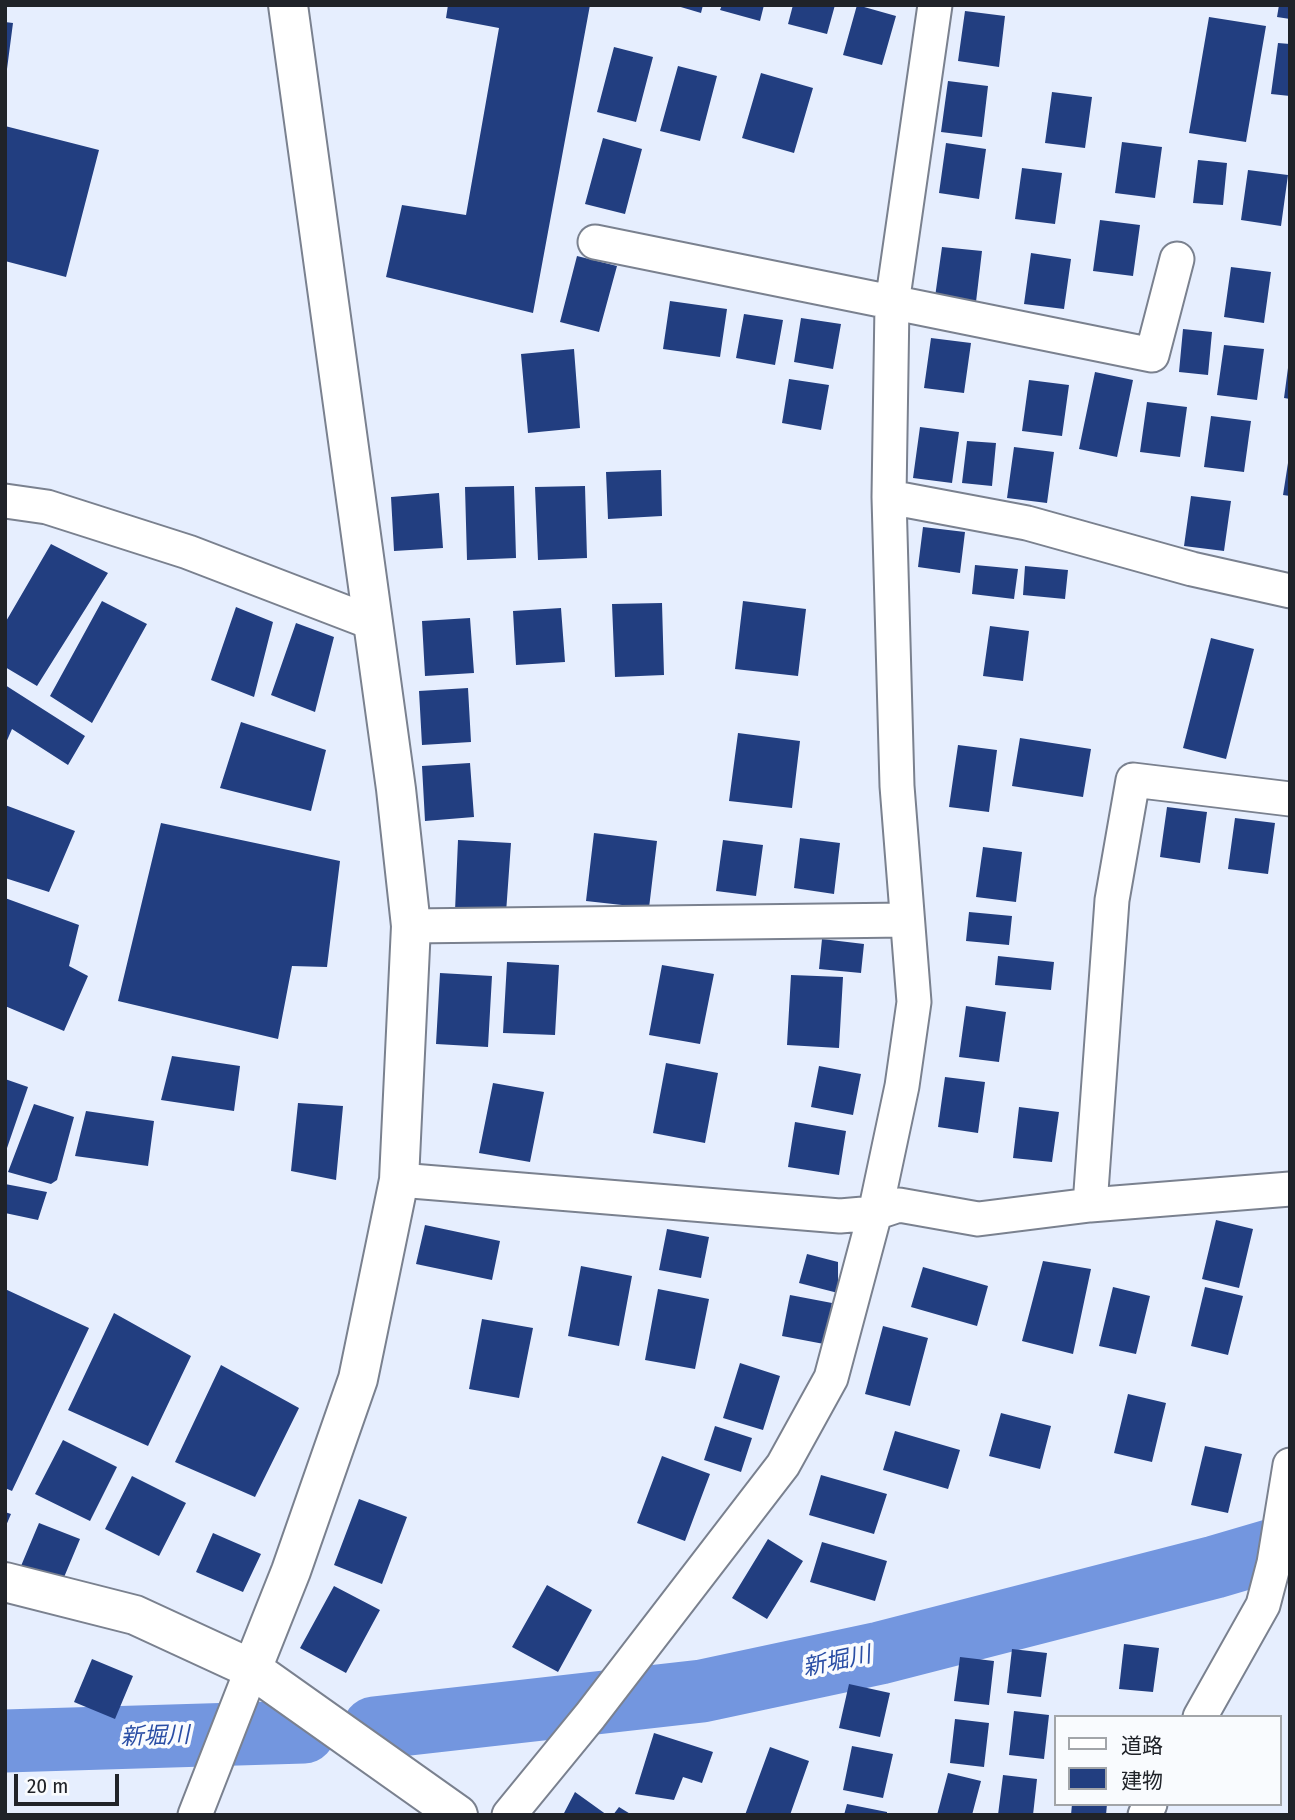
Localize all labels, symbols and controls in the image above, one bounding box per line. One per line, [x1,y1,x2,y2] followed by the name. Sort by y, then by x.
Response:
[800,1641,874,1683] water label: 新堀川
[1054,1715,1281,1806] legend
[120,1722,190,1752] water label: 新堀川
[1121,1733,1163,1759] text: 道路
[18,1760,122,1804] scale bar
[1121,1768,1163,1794] text: 建物
[27,1773,68,1799] text: 20 m

